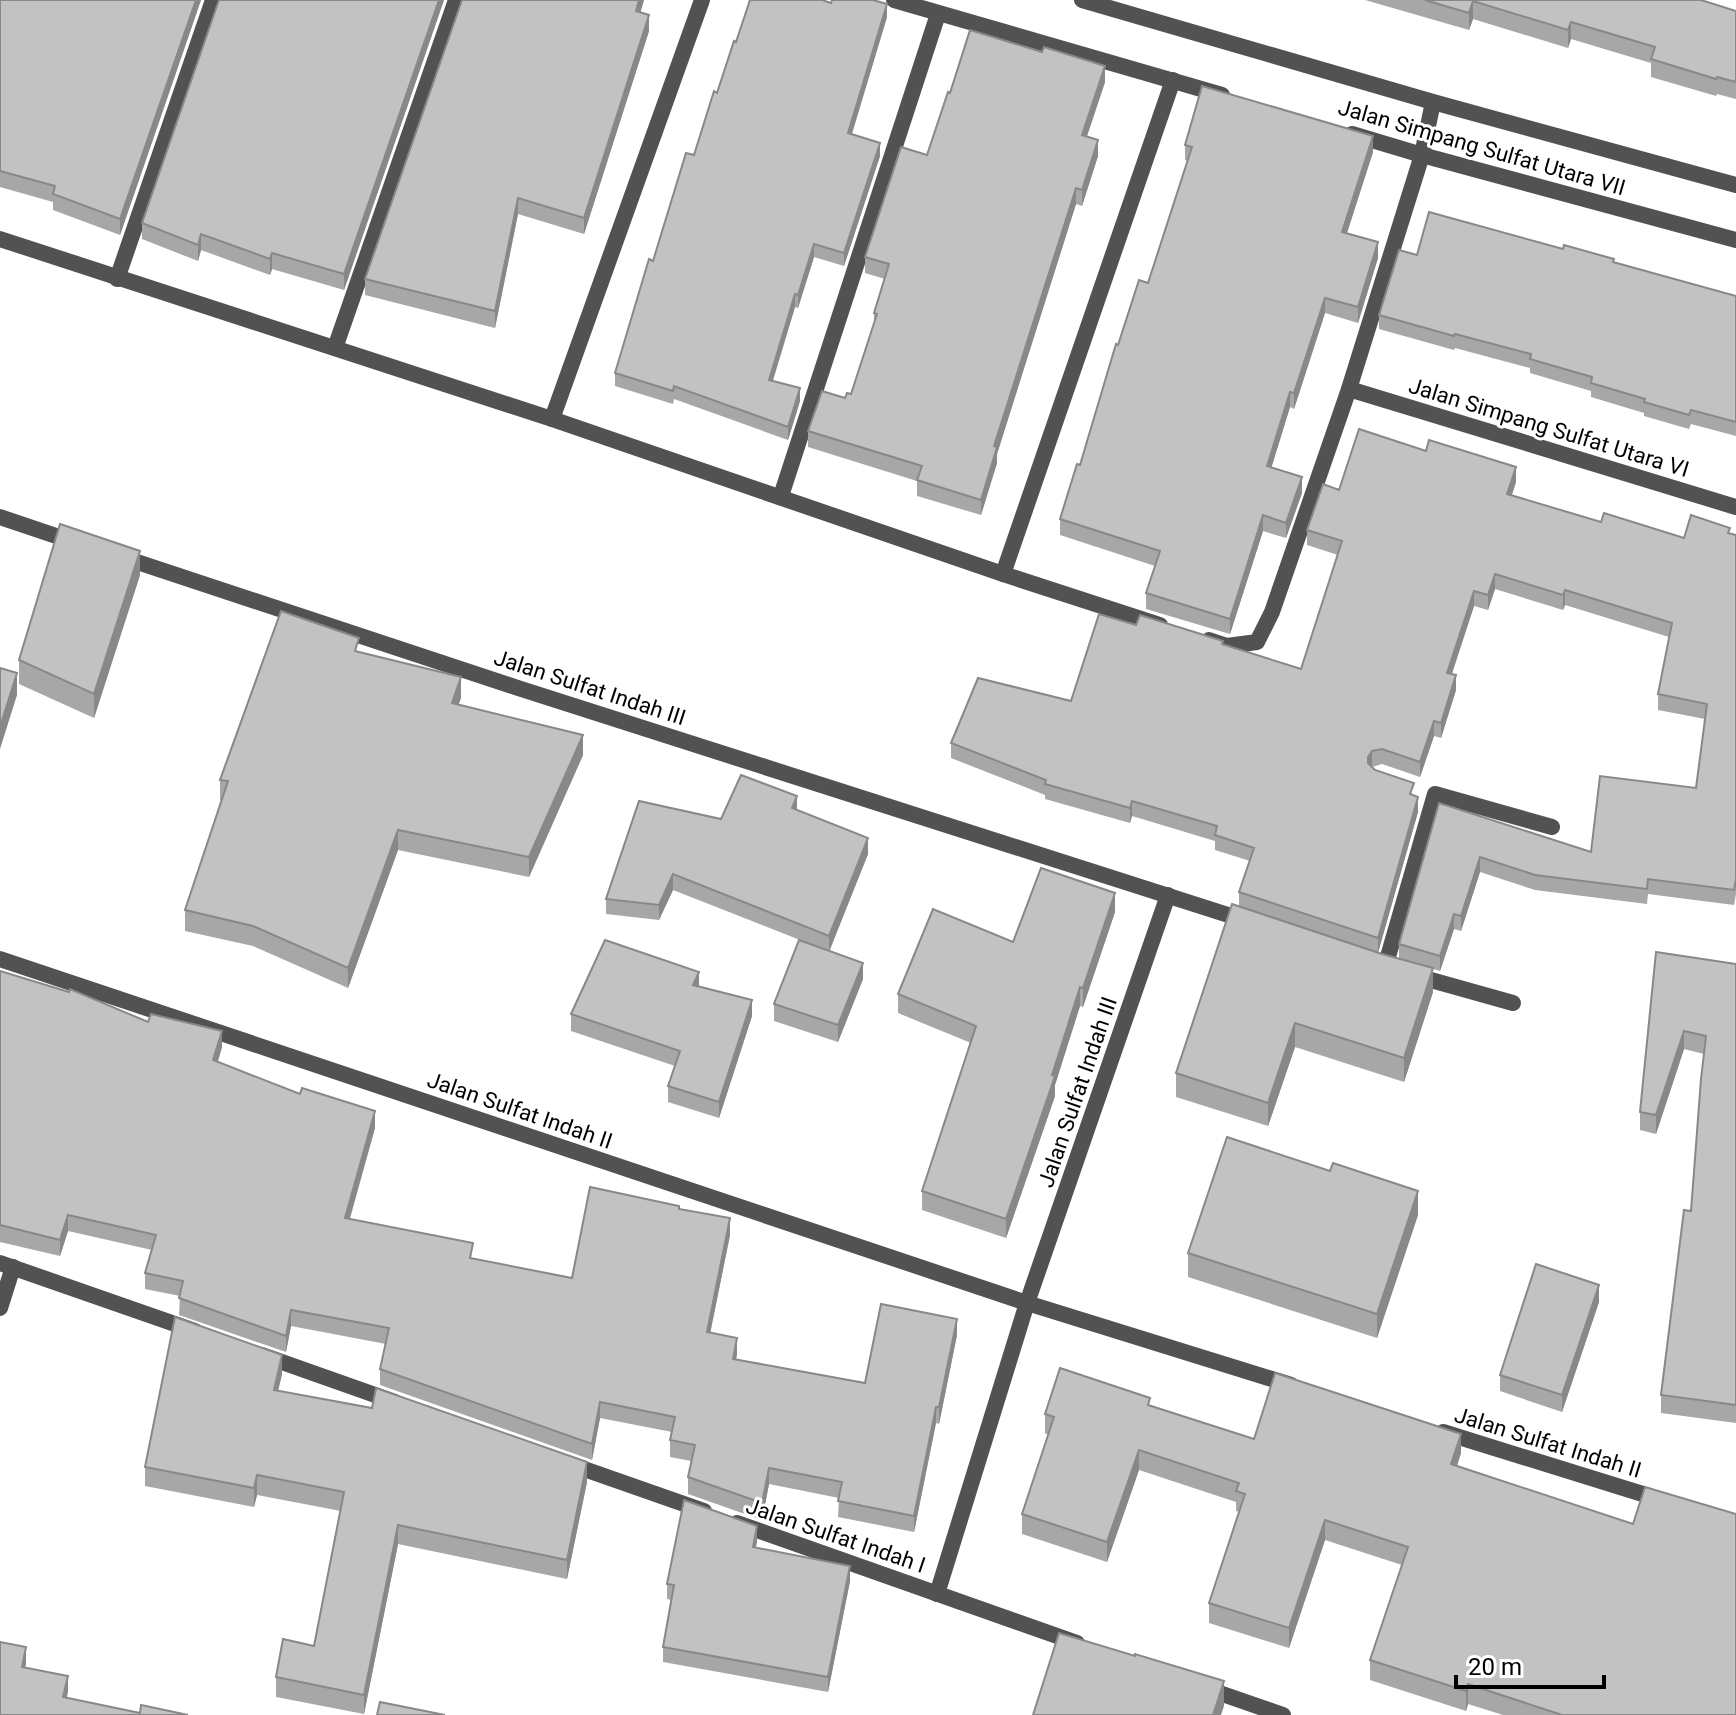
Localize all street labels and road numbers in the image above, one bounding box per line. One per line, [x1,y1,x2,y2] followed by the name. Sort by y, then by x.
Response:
[1335,94,1628,201] street label: Jalan Simpang Sulfat Utara VII
[1406,373,1692,482] street label: Jalan Simpang Sulfat Utara VI
[491,645,689,730] street label: Jalan Sulfat Indah III
[1033,994,1122,1191] street label: Jalan Sulfat Indah III
[424,1067,616,1154] street label: Jalan Sulfat Indah II
[1451,1402,1644,1483] street label: Jalan Sulfat Indah II
[743,1493,929,1578] street label: Jalan Sulfat Indah I

